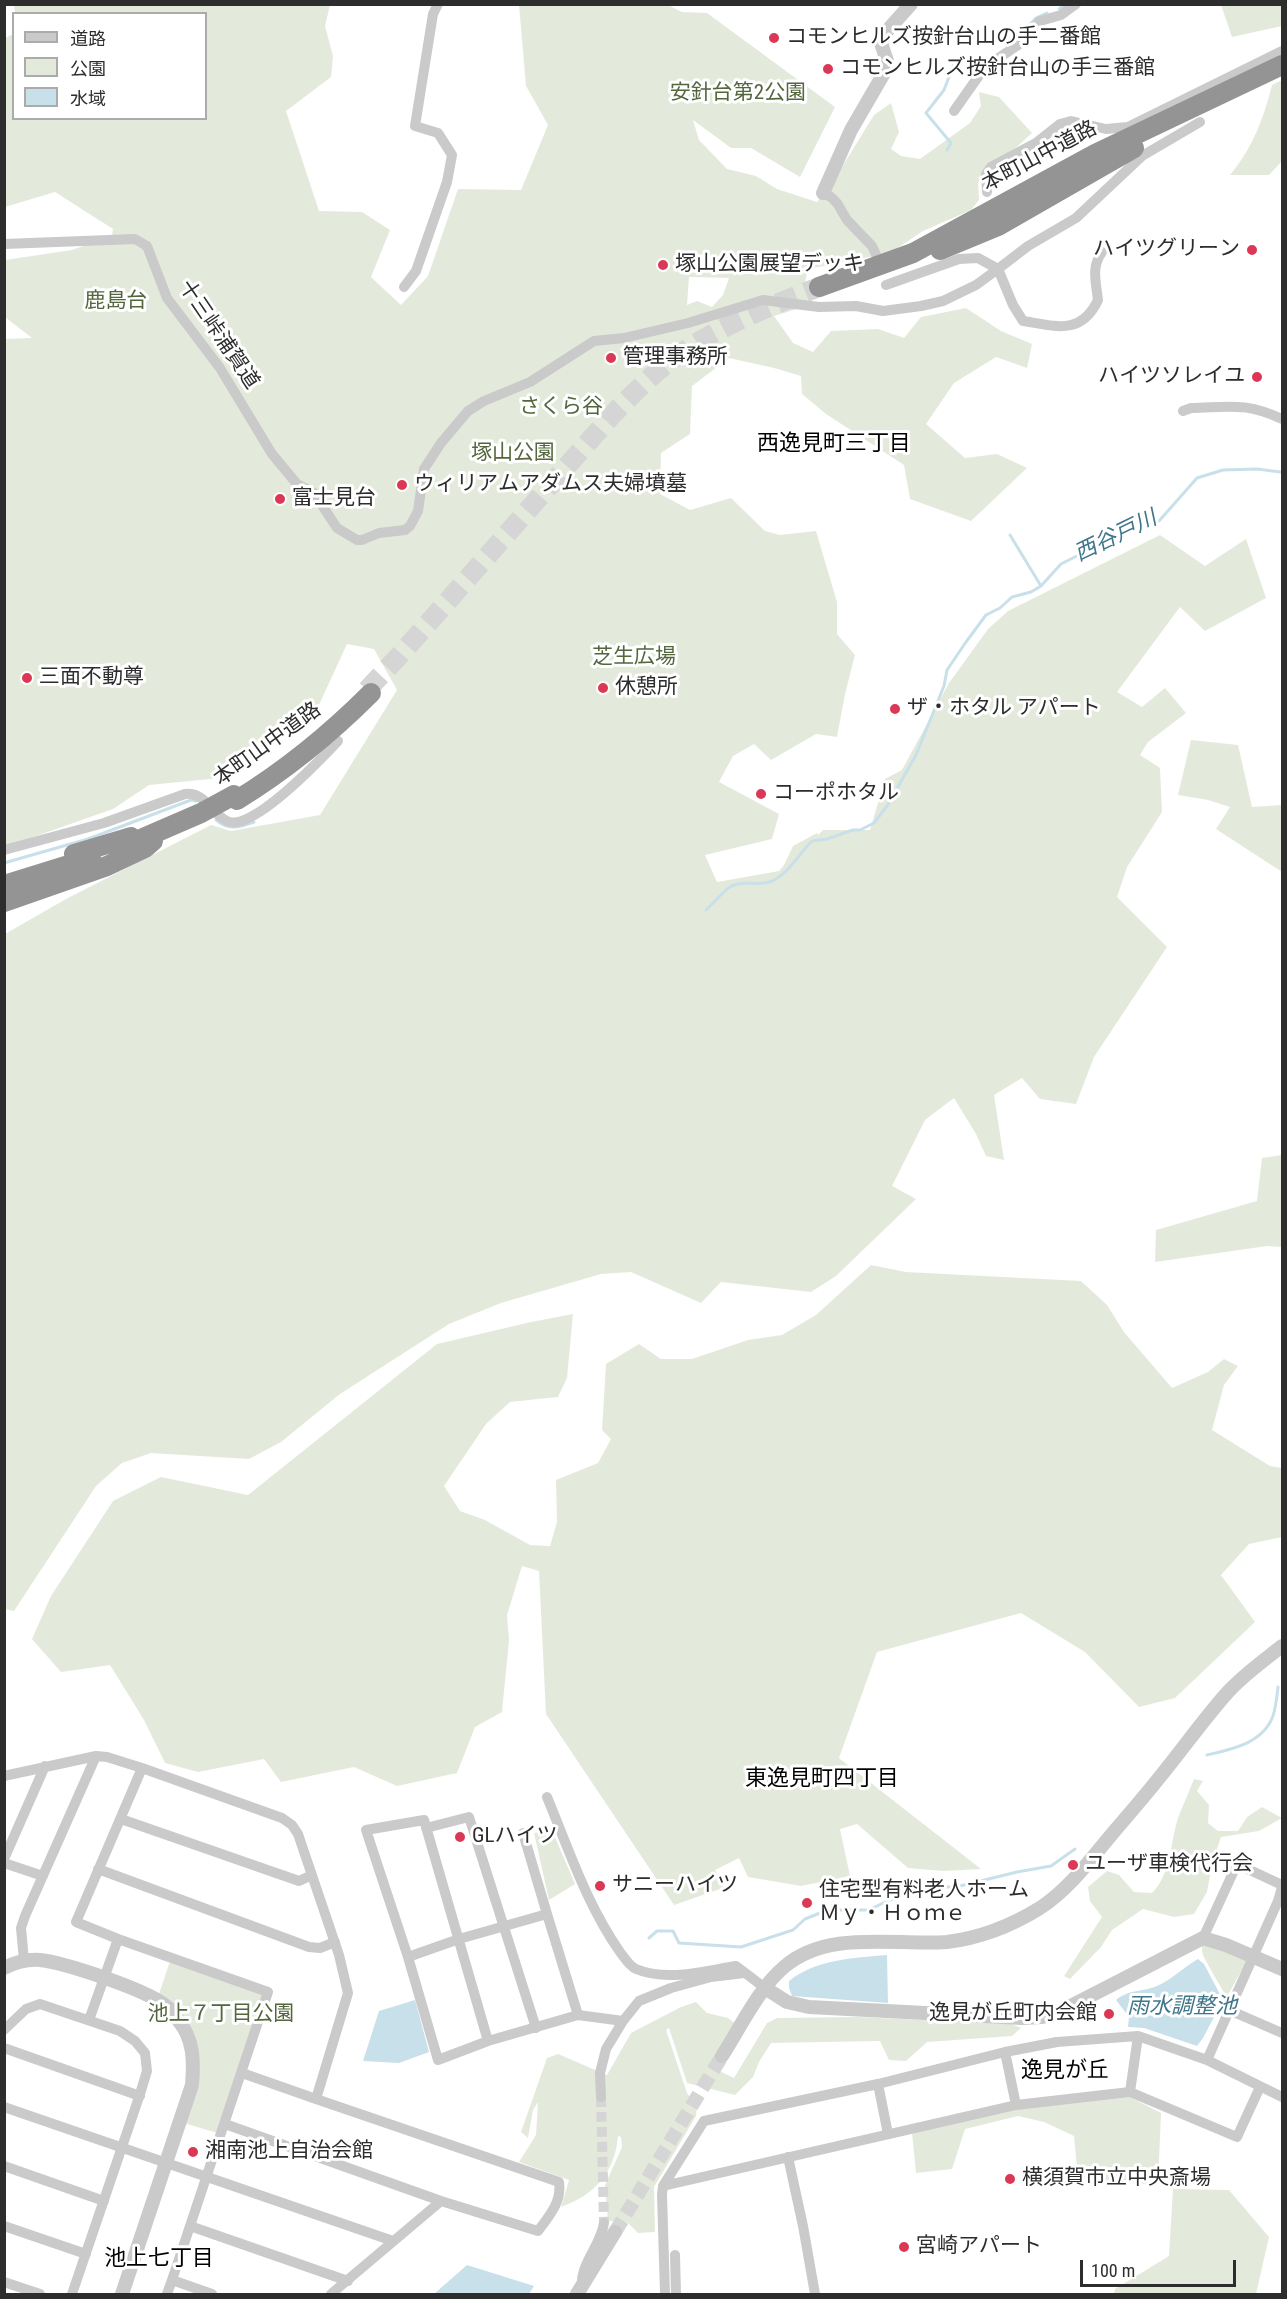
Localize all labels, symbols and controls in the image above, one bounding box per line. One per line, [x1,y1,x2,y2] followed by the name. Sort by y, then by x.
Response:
[12,12,207,120] legend
[786,25,1101,51] place label: コモンヒルズ按針台山の手二番館
[70,28,106,49] text: 道路
[767,31,781,45] marker: コモンヒルズ按針台山の手二番館
[840,56,1155,82] place label: コモンヒルズ按針台山の手三番館
[70,58,106,79] text: 公園
[821,62,835,76] marker: コモンヒルズ按針台山の手三番館
[670,81,806,107] park label: 安針台第2公園
[70,88,106,109] text: 水域
[978,116,1102,198] street label: 本町山中道路
[1093,237,1240,263] place label: ハイツグリーン
[1245,243,1259,257] marker: ハイツグリーン
[675,252,864,278] place label: 塚山公園展望デッキ
[656,258,670,272] marker: 塚山公園展望デッキ
[172,276,264,394] street label: 十三峠浦賀道
[85,289,147,315] park label: 鹿島台
[623,345,728,371] place label: 管理事務所
[604,351,618,365] marker: 管理事務所
[1098,364,1245,390] place label: ハイツソレイユ
[1250,370,1264,384] marker: ハイツソレイユ
[519,395,603,421] park label: さくら谷
[757,431,911,457] district label: 西逸見町三丁目
[471,441,555,467] park label: 塚山公園
[414,472,687,498] place label: ウィリアムアダムス夫婦墳墓
[395,478,409,492] marker: ウィリアムアダムス夫婦墳墓
[292,486,376,512] place label: 富士見台
[273,492,287,506] marker: 富士見台
[1071,506,1161,568] water label: 西谷戸川
[592,645,676,671] park label: 芝生広場
[39,665,144,691] place label: 三面不動尊
[20,671,34,685] marker: 三面不動尊
[615,675,678,701] place label: 休憩所
[596,681,610,695] marker: 休憩所
[907,696,1101,722] place label: ザ・ホタル アパート
[210,698,326,792] street label: 本町山中道路
[888,702,902,716] marker: ザ・ホタル アパート
[773,781,899,807] place label: コーポホタル
[754,787,768,801] marker: コーポホタル
[745,1766,899,1792] district label: 東逸見町四丁目
[472,1824,557,1850] place label: GLハイツ
[453,1830,467,1844] marker: GLハイツ
[1085,1852,1253,1878] place label: ユーザ車検代行会
[1066,1858,1080,1872] marker: ユーザ車検代行会
[612,1873,738,1899] place label: サニーハイツ
[819,1878,1029,1928] place label: 住宅型有料老人ホーム Ｍｙ・Ｈｏｍｅ
[593,1879,607,1893] marker: サニーハイツ
[800,1896,814,1910] marker: 住宅型有料老人ホーム Ｍｙ・Ｈｏｍｅ
[1127,1994,1237,2020] water label: 雨水調整池
[929,2001,1097,2027] place label: 逸見が丘町内会館
[148,2002,294,2028] park label: 池上７丁目公園
[1102,2007,1116,2021] marker: 逸見が丘町内会館
[1021,2058,1109,2084] district label: 逸見が丘
[205,2139,373,2165] place label: 湘南池上自治会館
[186,2145,200,2159] marker: 湘南池上自治会館
[1022,2166,1211,2192] place label: 横須賀市立中央斎場
[1003,2172,1017,2186] marker: 横須賀市立中央斎場
[916,2234,1042,2260] place label: 宮崎アパート
[897,2240,911,2254] marker: 宮崎アパート
[104,2246,214,2272] district label: 池上七丁目
[1083,2248,1239,2286] scale bar
[1091,2260,1135,2281] text: 100 m

